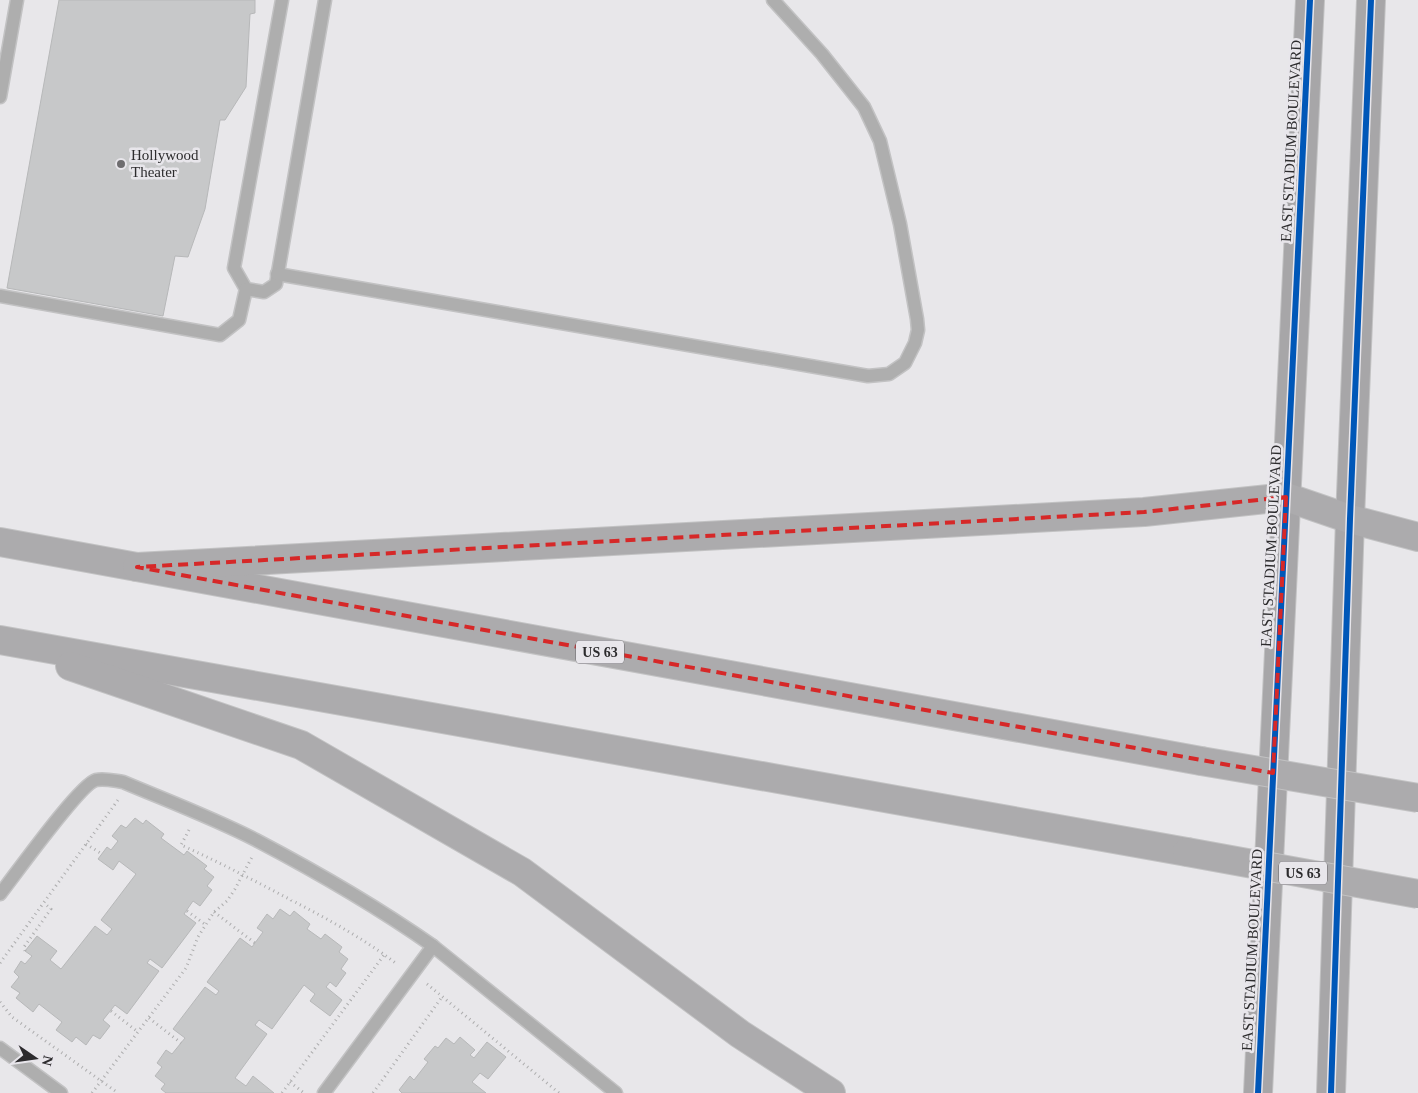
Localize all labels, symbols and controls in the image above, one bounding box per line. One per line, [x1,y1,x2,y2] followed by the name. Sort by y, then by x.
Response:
[1278,39,1304,242] street label: EAST STADIUM BOULEVARD
[131,147,199,180] place label: Hollywood Theater
[115,158,127,170] marker: Hollywood Theater
[1258,444,1284,647] street label: EAST STADIUM BOULEVARD
[576,640,624,664] road number: US 63
[1239,848,1265,1051] street label: EAST STADIUM BOULEVARD
[1279,861,1327,884] road number: US 63
[10,1033,60,1083] north arrow
[39,1054,56,1067] text: N

